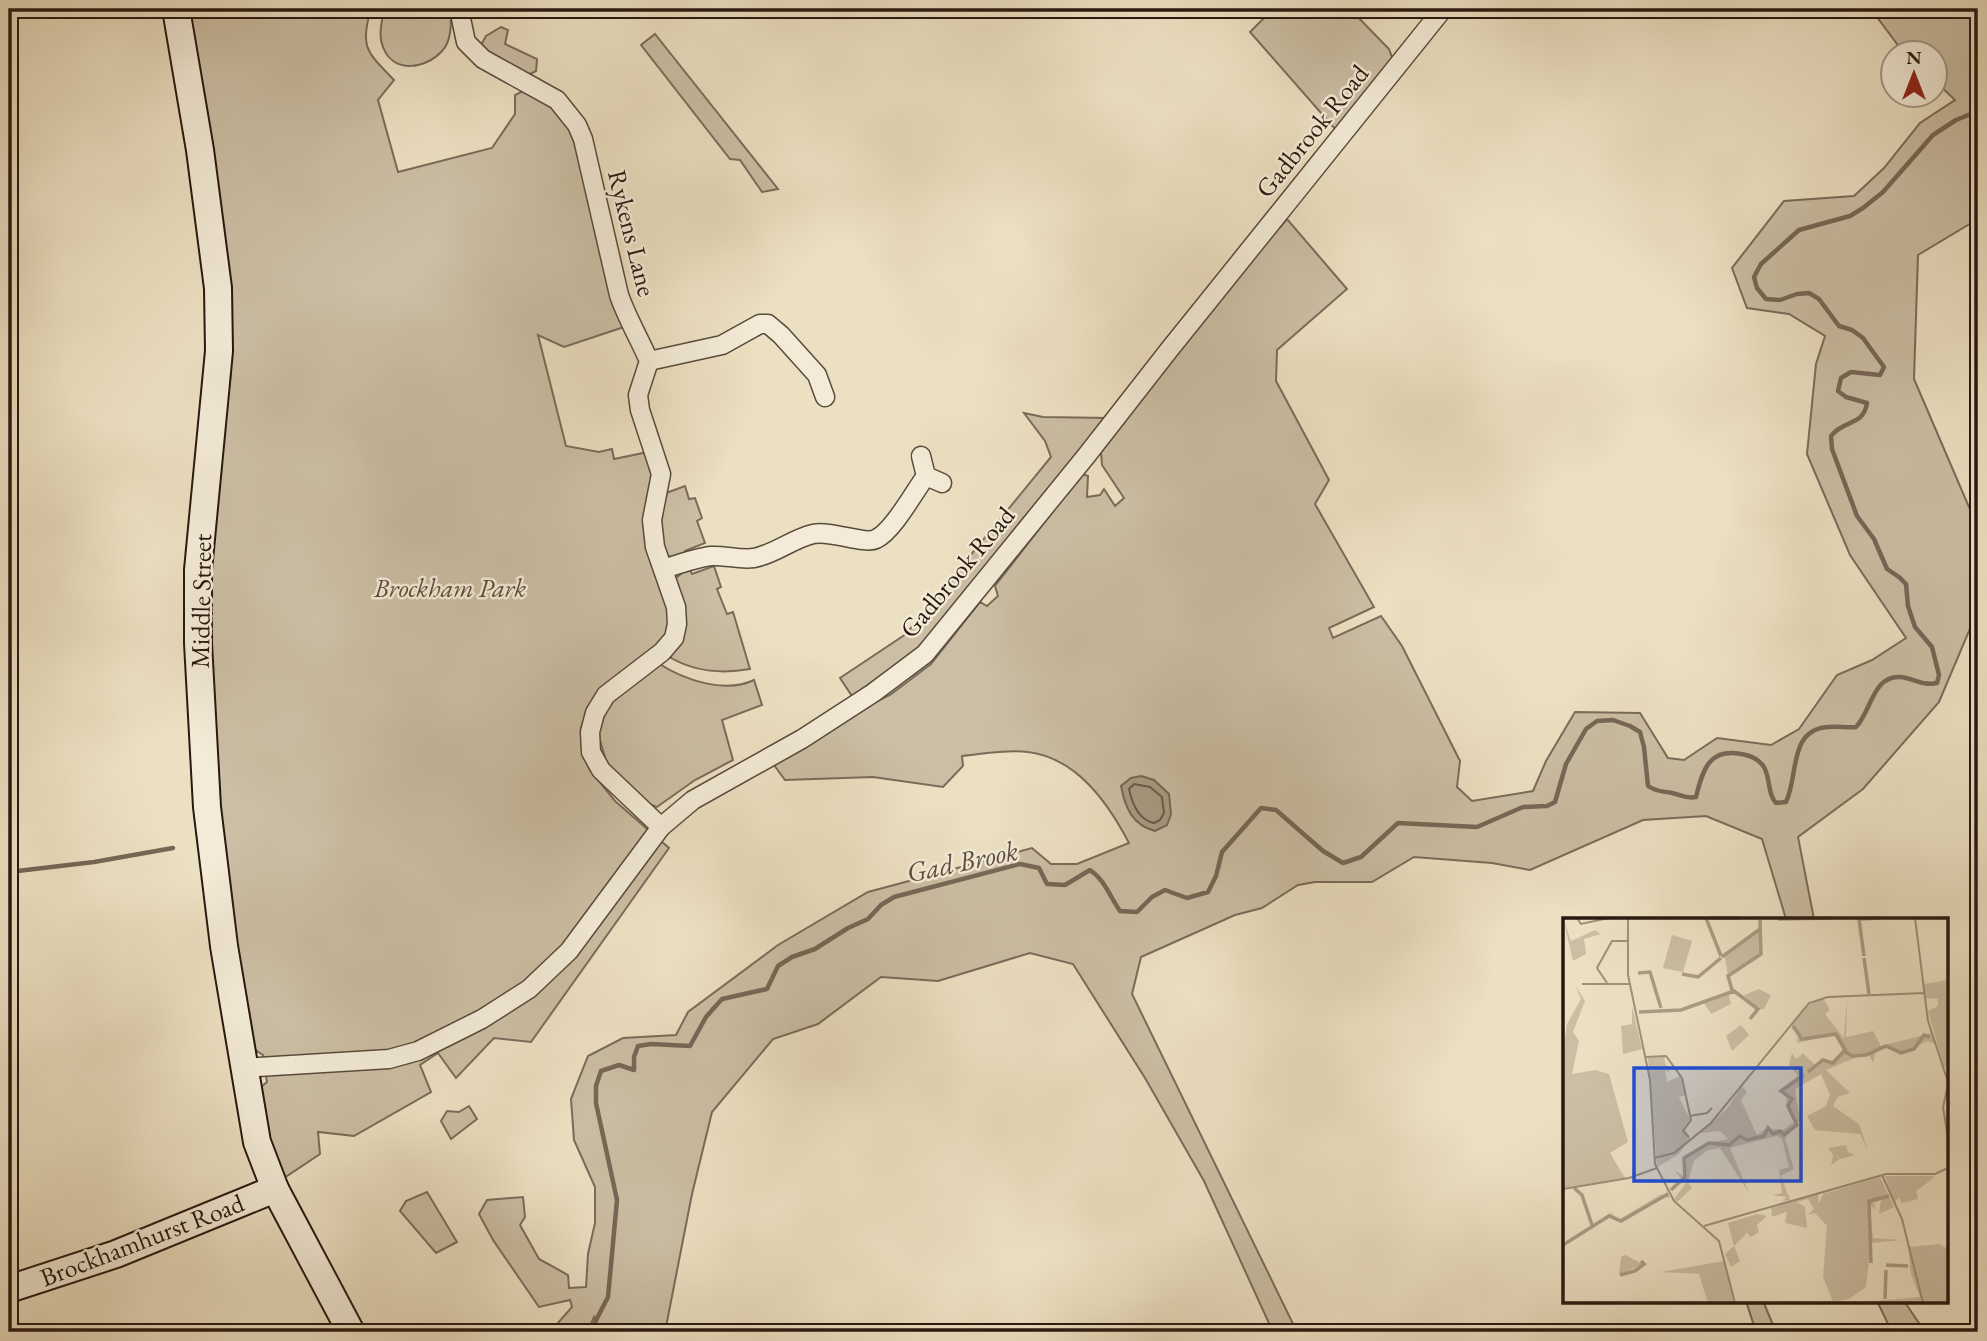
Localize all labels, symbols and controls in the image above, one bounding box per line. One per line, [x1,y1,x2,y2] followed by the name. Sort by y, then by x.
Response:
[1878,38,1948,108] north arrow
[1906,45,1922,70] text: N
[1248,57,1377,205] street label: Gadbrook Road
[600,166,664,300] street label: Rykens Lane
[892,498,1023,645] street label: Gadbrook Road
[183,533,219,669] street label: Middle Street
[373,571,526,605] park label: Brockham Park
[903,832,1021,890] water label: Gad Brook
[1563,918,1948,1302] inset map
[35,1185,249,1294] street label: Brockhamhurst Road

